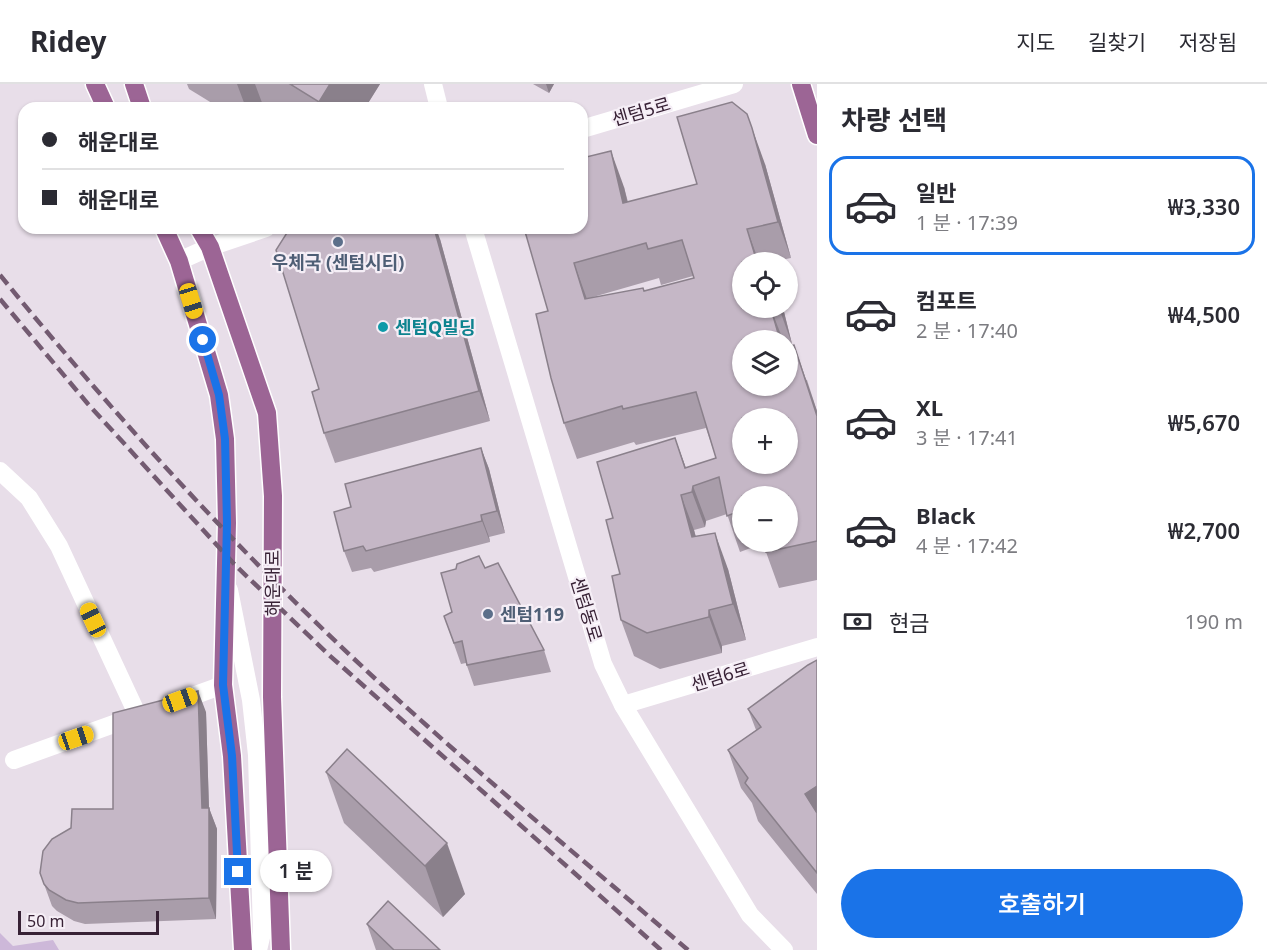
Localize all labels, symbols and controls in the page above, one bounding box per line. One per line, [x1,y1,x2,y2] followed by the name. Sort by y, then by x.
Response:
[30,22,107,60] text: Ridey
[1016,28,1055,56] text: 지도
[1088,28,1146,56] text: 길찾기
[1179,28,1237,56] text: 저장됨
[609,91,673,131] street label: 센텀5로
[841,101,947,138] text: 차량 선택
[78,126,159,156] text: 해운대로
[916,177,956,207] text: 일반
[844,179,898,233] icon: car
[78,184,159,214] text: 해운대로
[1168,191,1240,221] text: ₩3,330
[916,209,1018,236] text: 1 분 · 17:39
[331,235,345,249] marker: 우체국 (센텀시티)
[272,250,404,274] place label: 우체국 (센텀시티)
[732,252,798,552] map controls
[732,252,798,318] button: locate
[177,281,205,321] car
[916,285,977,315] text: 컴포트
[844,287,898,341] icon: car
[1168,299,1240,329] text: ₩4,500
[395,315,475,339] place label: 센텀Q빌딩
[916,317,1018,344] text: 2 분 · 17:40
[376,320,390,334] marker: 센텀Q빌딩
[189,326,216,353] route start
[732,330,798,396] button: layers
[916,392,943,422] text: XL
[844,395,898,449] icon: car
[1168,407,1240,437] text: ₩5,670
[732,408,798,474] button: +
[916,424,1018,451] text: 3 분 · 17:41
[732,486,798,552] button: −
[916,500,975,530] text: Black
[844,503,898,557] icon: car
[1168,515,1240,545] text: ₩2,700
[916,532,1018,559] text: 4 분 · 17:42
[260,550,284,616] street label: 해운대로
[566,574,608,644] street label: 센텀동로
[77,600,109,640] car
[500,602,564,626] place label: 센텀119
[841,605,874,638] icon: cash
[481,607,495,621] marker: 센텀119
[889,607,929,637] text: 현금
[1185,608,1243,635] text: 190 m
[688,656,752,696] street label: 센텀6로
[160,685,200,715] car
[56,724,96,752] car
[259,851,331,893] callout: 1 분
[278,857,314,884] text: 1 분
[224,858,251,885] route end
[841,869,1243,938] button: 호출하기
[18,908,159,936] scale bar
[27,910,64,932] text: 50 m

